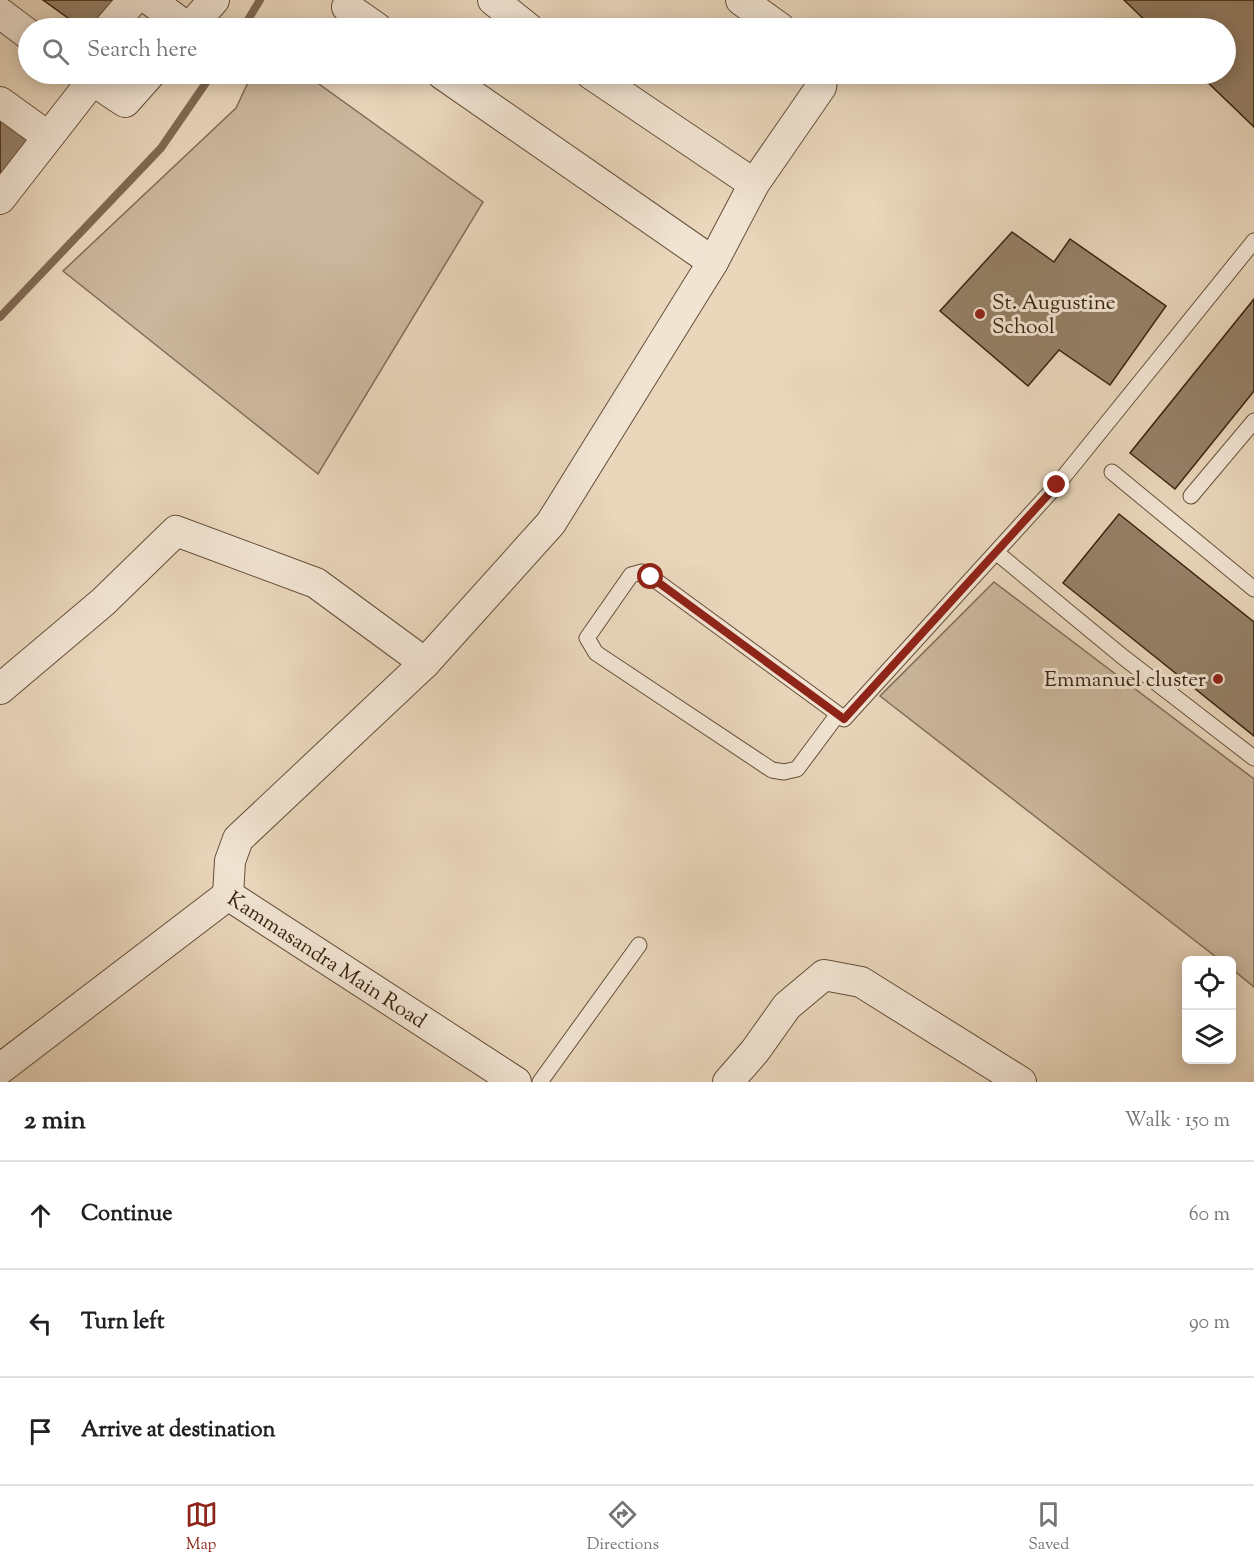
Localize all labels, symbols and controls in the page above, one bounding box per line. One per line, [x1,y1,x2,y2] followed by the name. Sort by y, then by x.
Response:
[18,18,1236,84] search box
[39,35,72,68] icon: search
[87,35,197,67] text: Search here
[992,289,1116,343] place label: St. Augustine School
[973,307,987,321] marker: St. Augustine School
[1043,471,1069,497] route end
[637,563,663,589] route start
[1044,666,1206,696] place label: Emmanuel cluster
[1211,672,1225,686] marker: Emmanuel cluster
[220,885,432,1037] street label: Kammasandra Main Road
[1182,956,1236,1064] map controls
[1182,956,1236,1010] button: locate
[1182,1010,1236,1064] button: layers
[24,1103,86,1140] text: 2 min
[1124,1107,1230,1136] text: Walk · 150 m
[24,1199,57,1232] icon: ahead
[81,1199,172,1231] text: Continue
[1189,1201,1230,1230] text: 60 m
[24,1307,57,1340] icon: left
[81,1307,164,1339] text: Turn left
[1189,1309,1230,1338] text: 90 m
[24,1415,57,1448] icon: arrive
[81,1415,276,1447] text: Arrive at destination
[185,1498,218,1557] tab: Map
[587,1498,659,1557] tab: Directions
[1028,1498,1069,1557] tab: Saved

